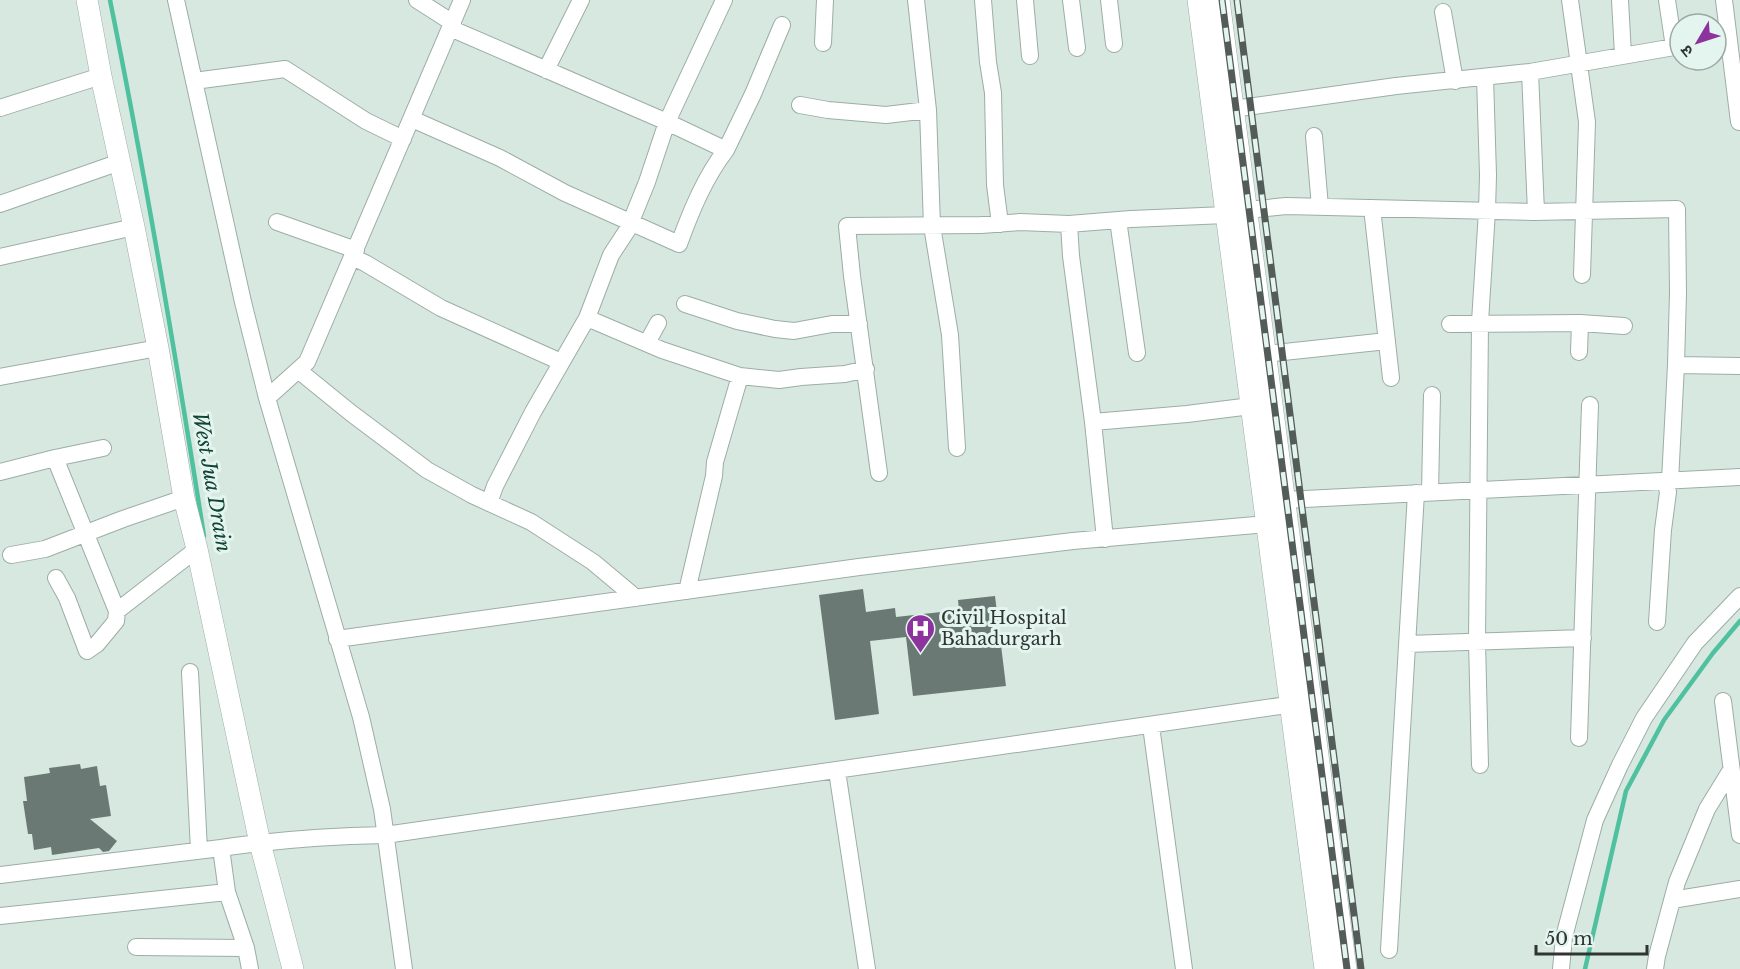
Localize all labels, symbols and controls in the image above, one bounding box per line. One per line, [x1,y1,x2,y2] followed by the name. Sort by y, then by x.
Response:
[1668,12,1728,72] north arrow
[1675,41,1697,61] text: उ
[188,410,236,554] water label: West Jua Drain
[941,607,1067,650] place label: Civil Hospital Bahadurgarh
[904,612,936,654] hospital icon: Civil Hospital Bahadurgarh
[1536,918,1647,956] scale bar
[1545,928,1593,950] text: 50 m

